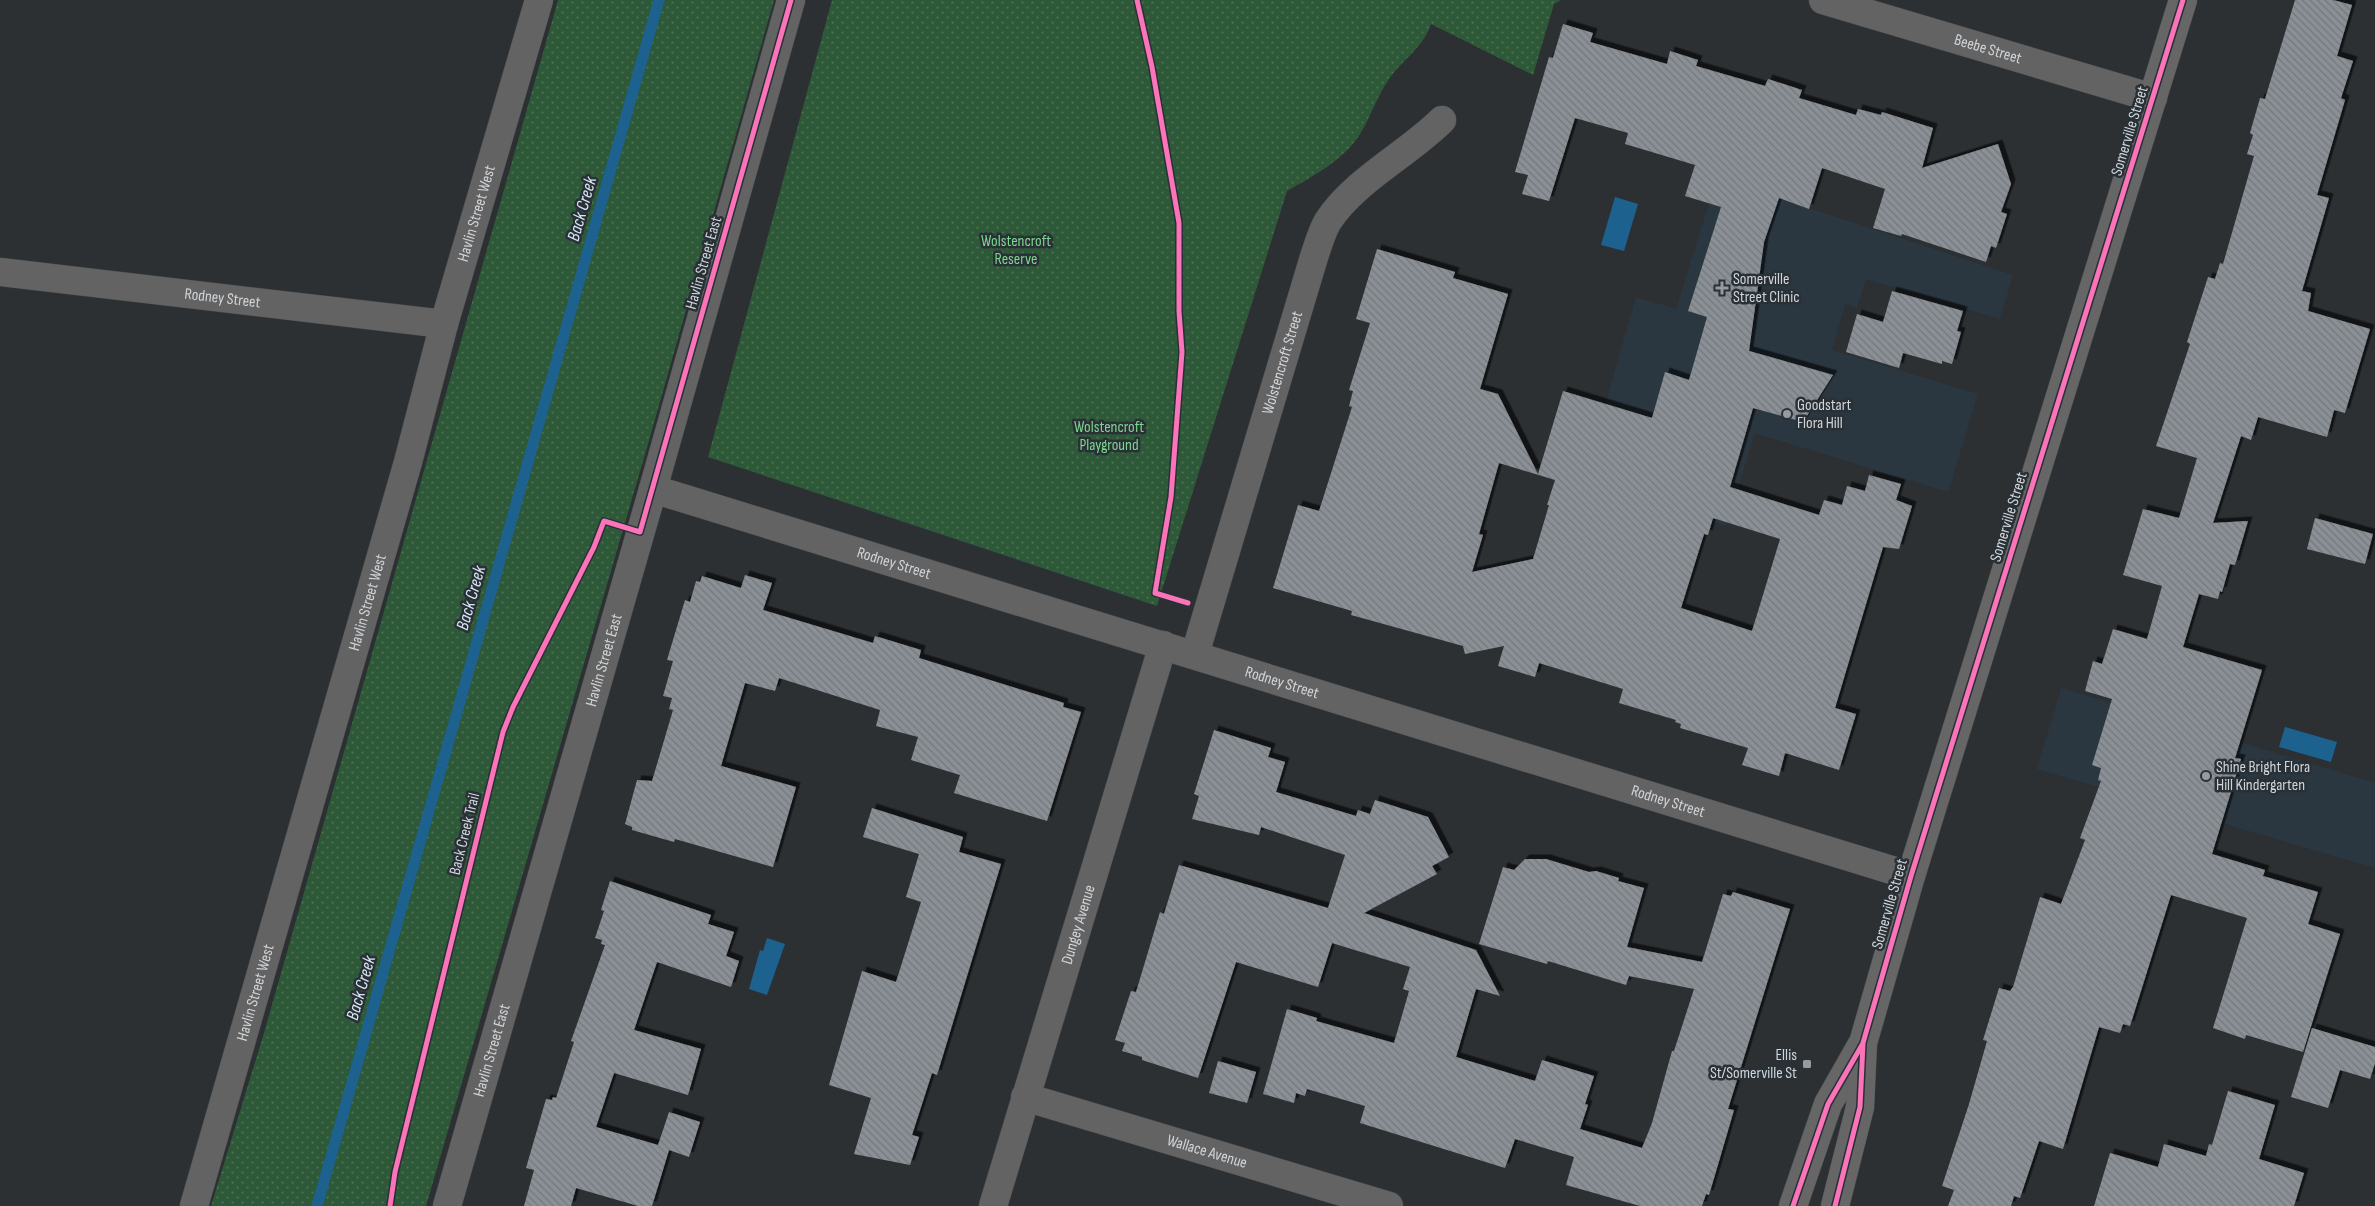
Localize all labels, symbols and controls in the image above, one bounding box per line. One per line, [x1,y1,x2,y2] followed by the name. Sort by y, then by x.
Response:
[1952,30,2024,68] street label: Beebe Street
[2107,84,2153,178] street label: Somerville Street
[453,163,500,264] street label: Havlin Street West
[563,173,602,244] water label: Back Creek
[682,214,726,312] street label: Havlin Street East
[981,232,1051,269] park label: Wolstencroft Reserve
[1733,270,1800,307] place label: Somerville Street Clinic
[1715,281,1729,295] marker: Somerville Street Clinic
[184,284,262,312] street label: Rodney Street
[1258,309,1307,417] street label: Wolstencroft Street
[1797,396,1851,433] place label: Goodstart Flora Hill
[1781,408,1793,420] marker: Goodstart Flora Hill
[1074,418,1144,455] park label: Wolstencroft Playground
[1986,470,2032,564] street label: Somerville Street
[855,543,933,583] street label: Rodney Street
[345,552,391,653] street label: Havlin Street West
[452,562,491,633] water label: Back Creek
[582,611,626,709] street label: Havlin Street East
[1243,662,1321,703] street label: Rodney Street
[2216,758,2310,795] place label: Shine Bright Flora Hill Kindergarten
[2200,770,2212,782] marker: Shine Bright Flora Hill Kindergarten
[1629,781,1707,822] street label: Rodney Street
[446,791,484,877] street label: Back Creek Trail
[1868,857,1912,951] street label: Somerville Street
[1057,883,1099,967] street label: Dungey Avenue
[232,942,278,1043] street label: Havlin Street West
[342,952,381,1023] water label: Back Creek
[469,1002,514,1099] street label: Havlin Street East
[1710,1046,1797,1083] place label: Ellis St/Somerville St
[1801,1058,1813,1070] marker: Ellis St/Somerville St
[1165,1131,1249,1172] street label: Wallace Avenue

